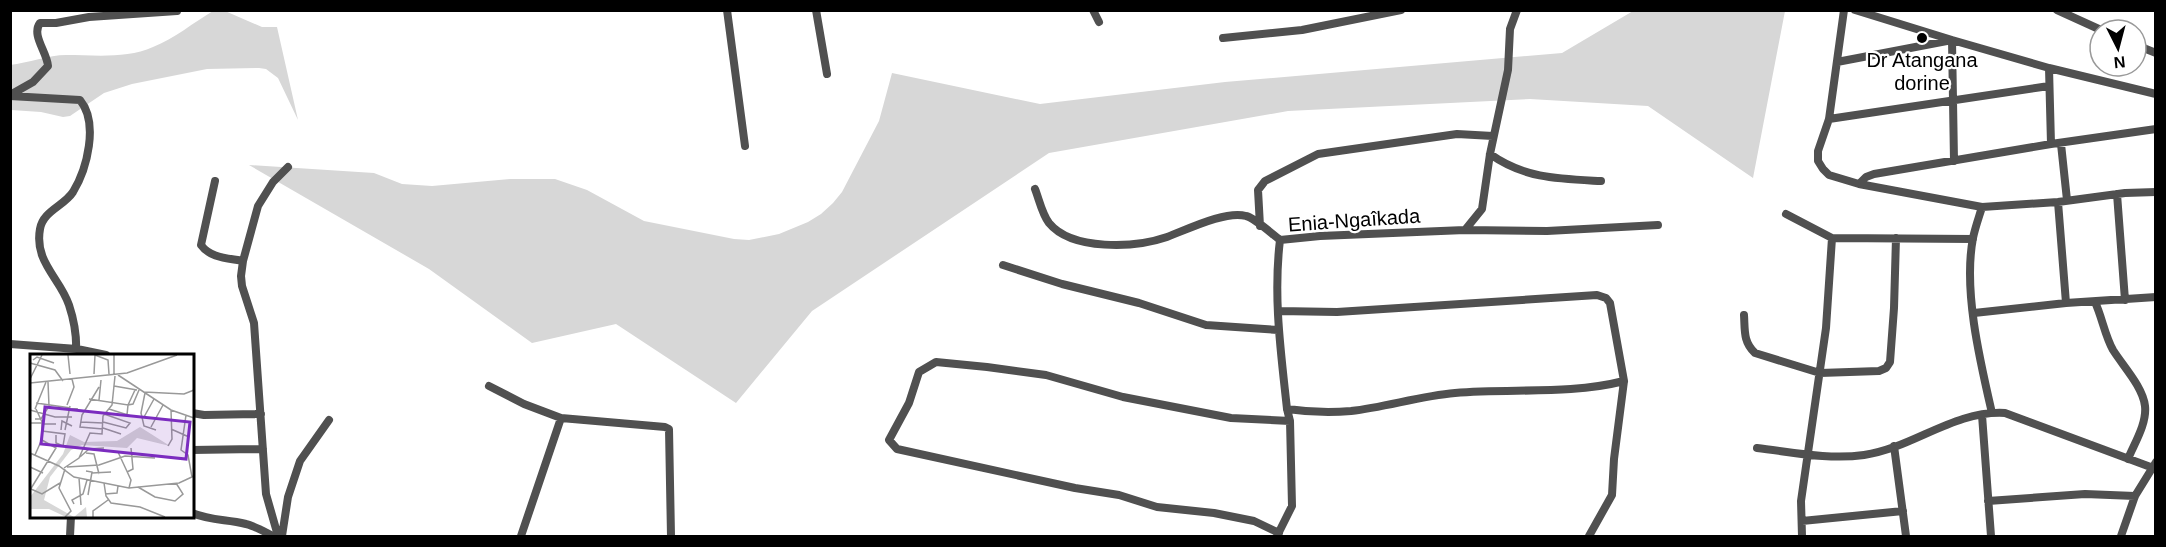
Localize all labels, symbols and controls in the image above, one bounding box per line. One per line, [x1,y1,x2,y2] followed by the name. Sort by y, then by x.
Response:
[2088,18,2148,78] north arrow
[1915,31,1929,45] marker: Dr Atangana dorine
[1866,49,1978,94] place label: Dr Atangana dorine
[2113,53,2126,71] text: N
[1287,204,1422,236] street label: Enia-Ngaîkada
[30,354,194,517] inset map

